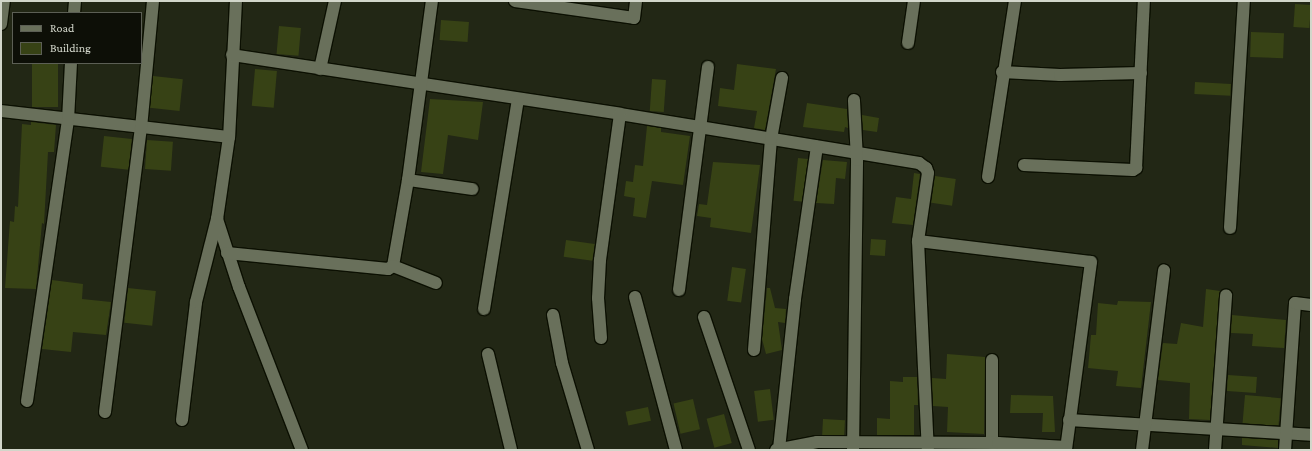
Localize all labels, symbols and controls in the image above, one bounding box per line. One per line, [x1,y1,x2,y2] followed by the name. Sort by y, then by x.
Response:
[12,12,142,64] legend
[50,21,74,35] text: Road
[50,41,91,55] text: Building

